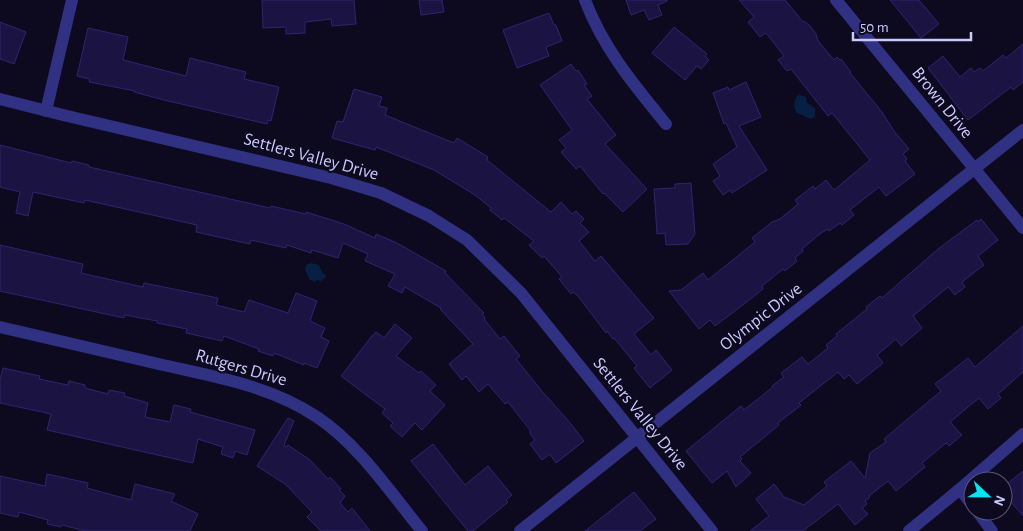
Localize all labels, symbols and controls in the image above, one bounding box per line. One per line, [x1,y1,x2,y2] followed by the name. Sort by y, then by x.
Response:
[853,10,970,42] scale bar
[860,20,889,35] text: 50 m
[908,64,976,142] street label: Brown Drive
[242,130,380,184] street label: Settlers Valley Drive
[717,279,805,355] street label: Olympic Drive
[193,346,289,390] street label: Rutgers Drive
[589,354,691,474] street label: Settlers Valley Drive
[963,471,1013,521] north arrow
[991,493,1007,508] text: N

